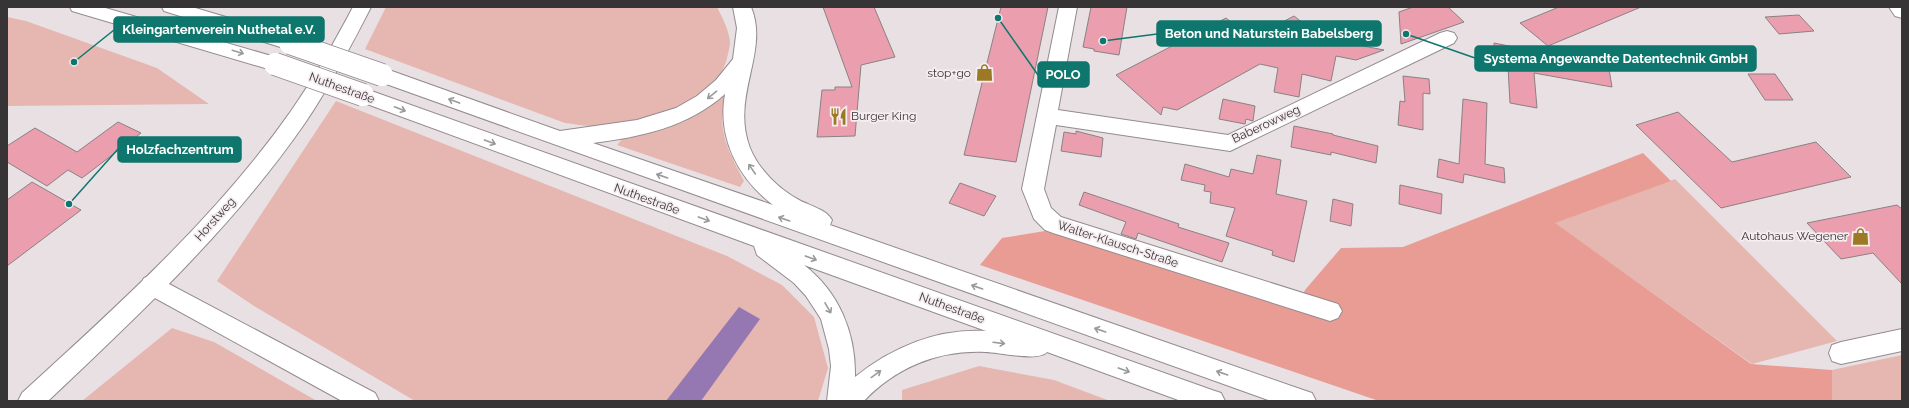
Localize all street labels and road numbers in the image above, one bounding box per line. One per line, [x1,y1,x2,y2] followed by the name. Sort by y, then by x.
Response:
[307,70,377,106] street label: Nuthestraße
[1230,102,1302,146] street label: Baberowweg
[612,181,682,217] street label: Nuthestraße
[192,194,238,244] street label: Horstweg
[1056,218,1180,270] street label: Walter-Klausch-Straße
[917,290,987,326] street label: Nuthestraße

